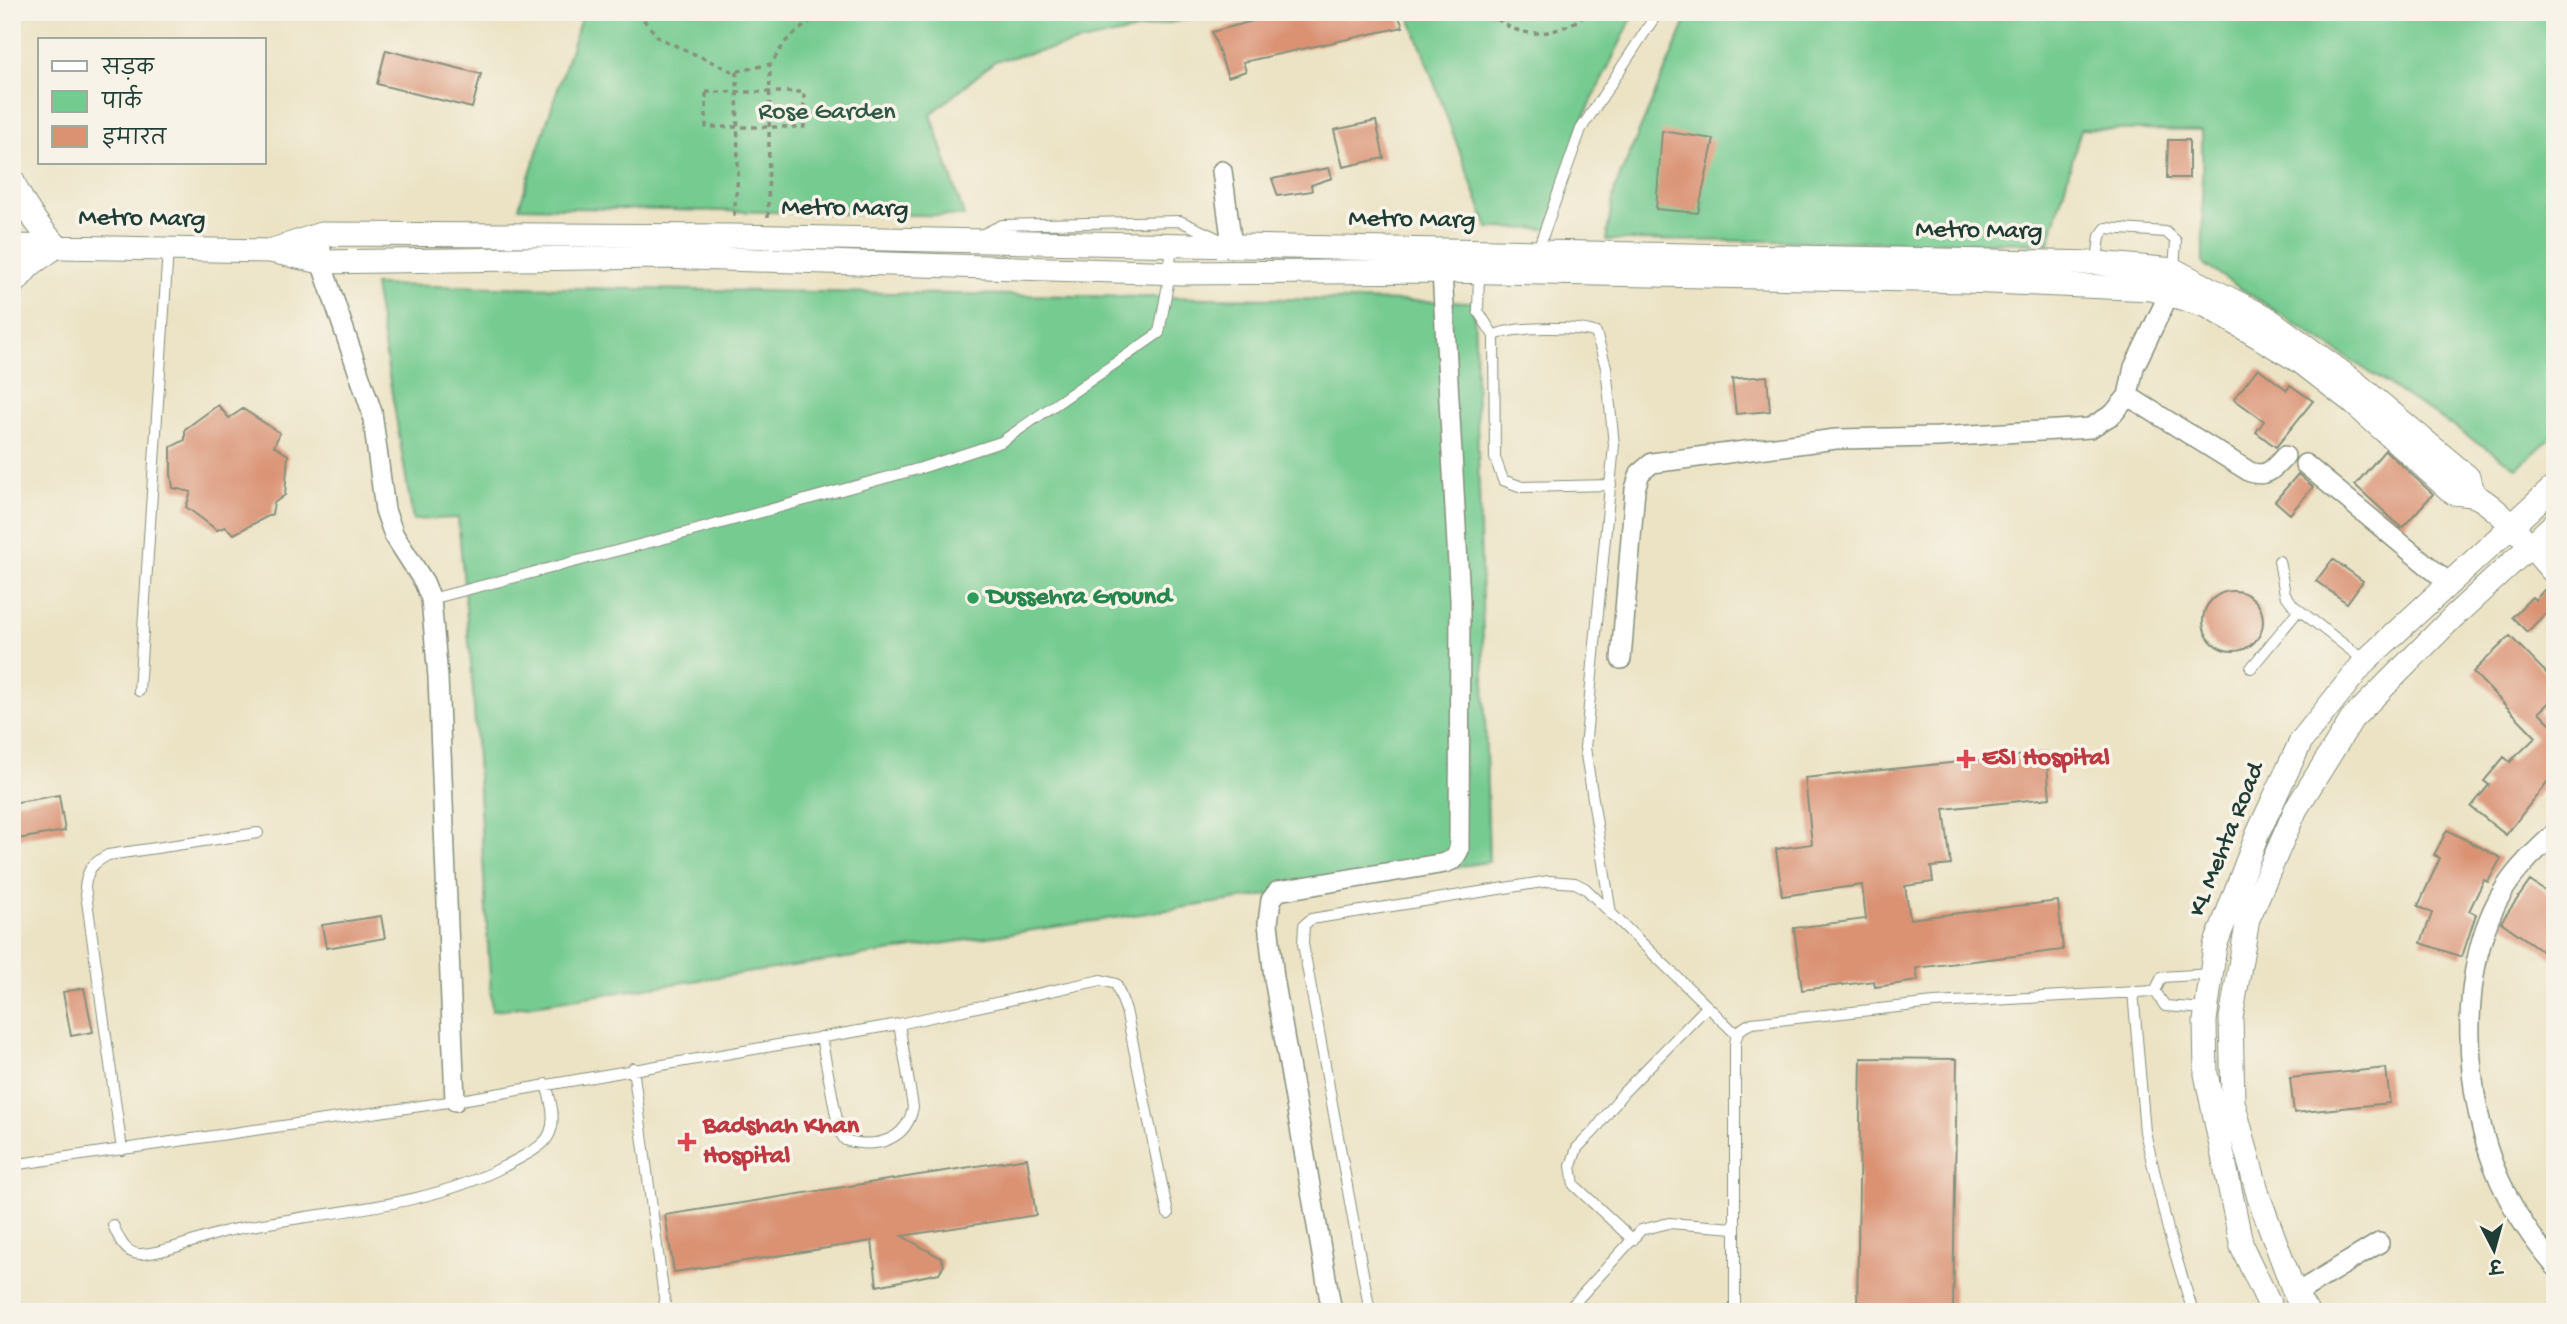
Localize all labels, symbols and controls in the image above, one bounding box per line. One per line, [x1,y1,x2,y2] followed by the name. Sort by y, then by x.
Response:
[38,38,266,164] legend
[101,58,155,83] text: सड़क
[101,84,143,117] text: पार्क
[758,98,896,129] park label: Rose Garden
[102,127,168,153] text: इमारत
[781,193,909,227] street label: Metro Marg
[78,203,206,237] street label: Metro Marg
[1348,204,1476,238] street label: Metro Marg
[1915,215,2043,249] street label: Metro Marg
[985,583,1174,614] place label: Dussehra Ground
[965,590,981,606] marker: Dussehra Ground
[1982,744,2110,775] place label: ESI Hospital
[1956,749,1976,769] marker: ESI Hospital
[2183,757,2274,922] street label: KL Mehta Road
[702,1112,860,1173] place label: Badshah Khan Hospital
[677,1132,697,1152] marker: Badshah Khan Hospital
[2458,1216,2528,1286] north arrow
[2486,1251,2505,1276] text: उ

